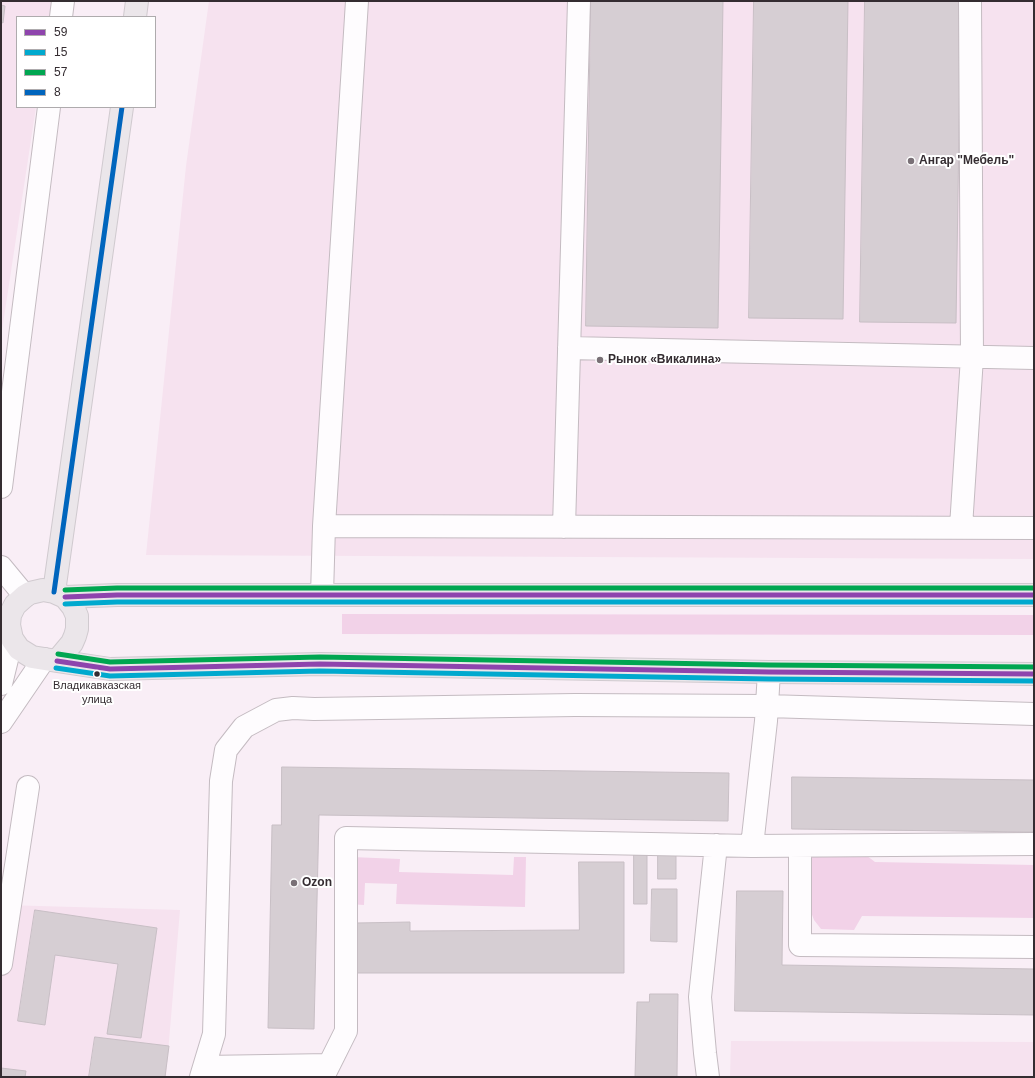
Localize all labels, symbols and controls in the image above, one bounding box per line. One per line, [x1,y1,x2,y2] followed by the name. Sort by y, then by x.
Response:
[16,16,156,108] legend
[54,25,67,39] text: 59
[54,45,67,59] text: 15
[54,65,67,79] text: 57
[54,85,61,99] text: 8
[919,154,1014,168] place label: Ангар "Мебель"
[906,156,916,166] marker: Ангар "Мебель"
[608,353,721,367] place label: Рынок «Викалина»
[595,355,605,365] marker: Рынок «Викалина»
[92,669,102,679] marker: Владикавказская улица
[53,679,141,705] place label: Владикавказская улица
[302,876,332,890] place label: Ozon
[289,878,299,888] marker: Ozon

